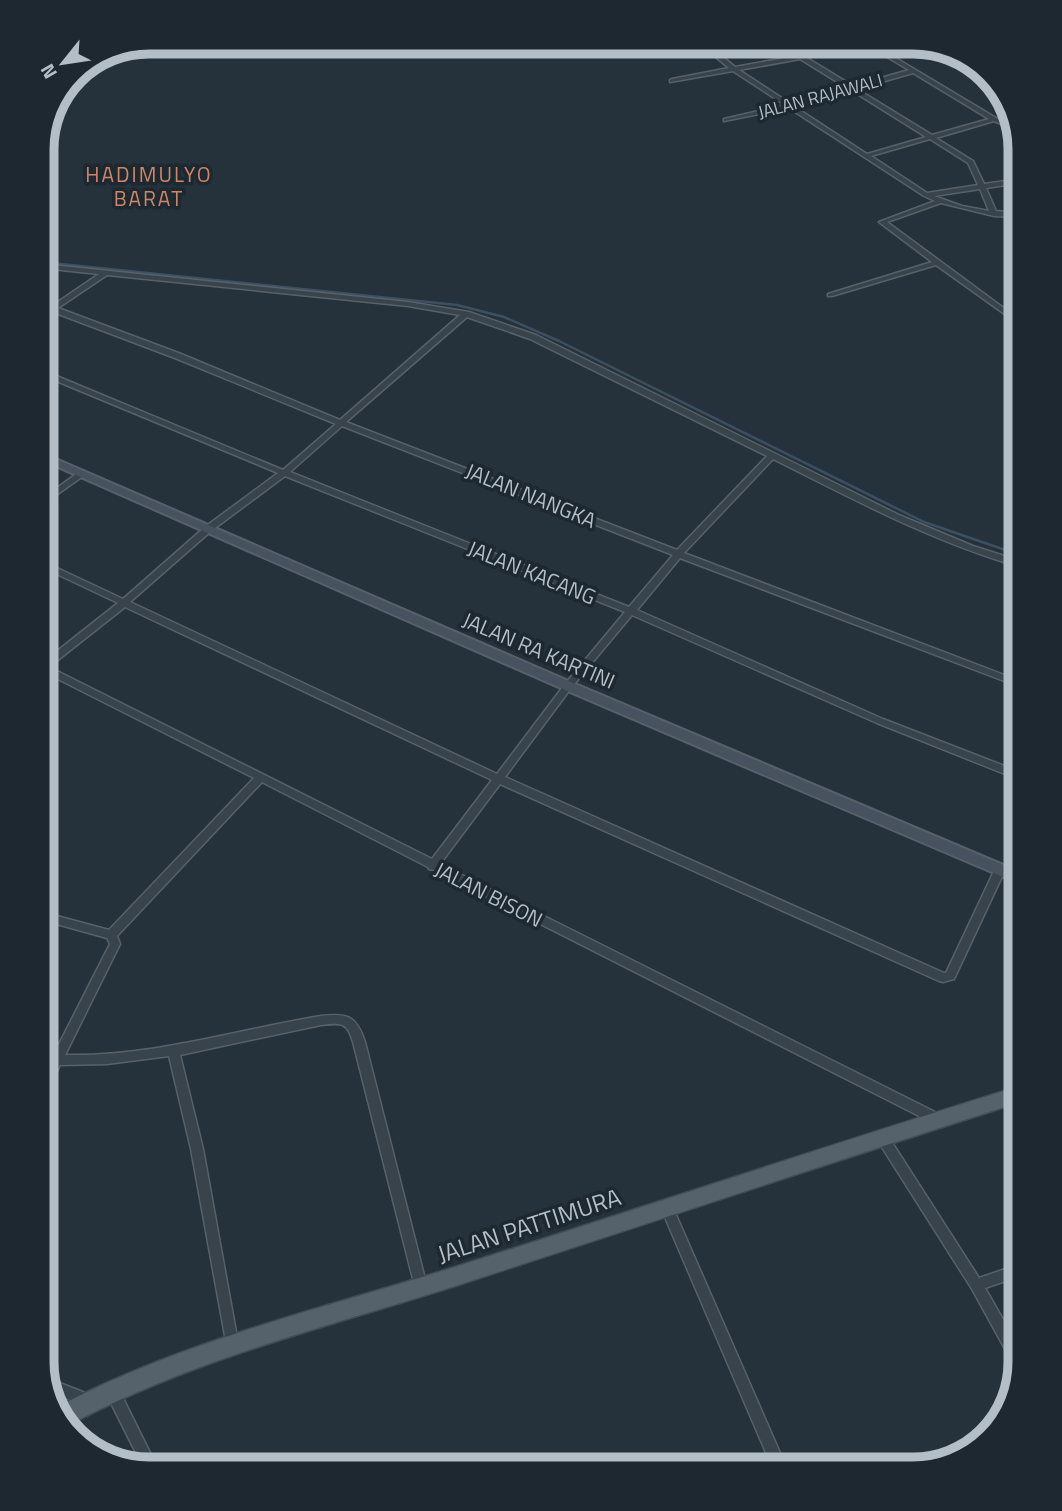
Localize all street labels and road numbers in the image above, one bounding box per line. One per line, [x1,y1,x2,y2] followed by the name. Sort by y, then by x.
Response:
[755,66,885,126] street label: JALAN RAJAWALI
[461,454,602,536] street label: JALAN NANGKA
[463,532,601,612] street label: JALAN KACANG
[458,603,620,697] street label: JALAN RA KARTINI
[429,853,549,935] street label: JALAN BISON
[433,1178,625,1272] street label: JALAN PATTIMURA

